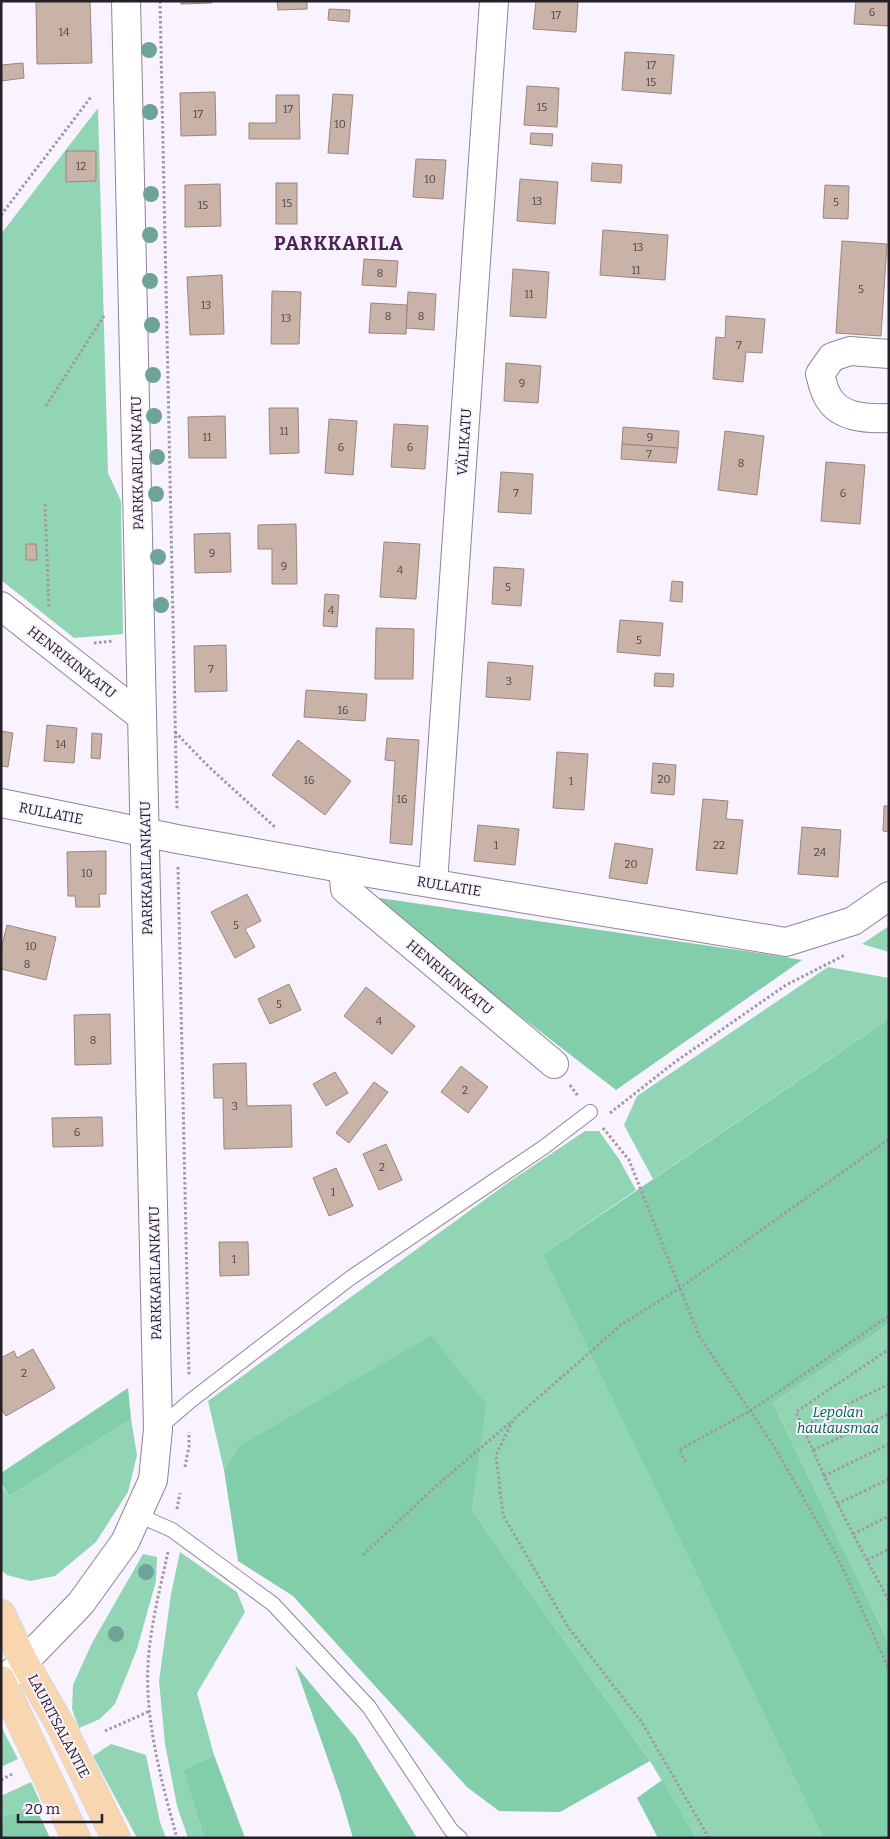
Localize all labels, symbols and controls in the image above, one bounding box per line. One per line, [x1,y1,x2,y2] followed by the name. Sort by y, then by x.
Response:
[869,6,875,19] house number: 6
[551,9,561,22] house number: 17
[59,26,70,39] house number: 14
[646,59,656,72] house number: 17
[646,76,656,89] house number: 15
[537,101,547,114] house number: 15
[283,103,293,116] house number: 17
[193,108,203,121] house number: 17
[334,118,346,131] house number: 10
[76,160,86,173] house number: 12
[424,173,436,186] house number: 10
[532,195,542,208] house number: 13
[833,196,839,209] house number: 5
[282,197,292,210] house number: 15
[198,199,208,212] house number: 15
[274,232,404,255] district label: PARKKARILA
[633,241,643,254] house number: 13
[632,264,641,277] house number: 11
[377,267,383,280] house number: 8
[858,283,864,296] house number: 5
[525,288,534,301] house number: 11
[201,299,211,312] house number: 13
[385,310,391,323] house number: 8
[418,310,424,323] house number: 8
[281,312,291,325] house number: 13
[736,339,742,352] house number: 7
[519,377,525,390] house number: 9
[128,395,147,530] street label: PARKKARILANKATU
[454,407,475,476] street label: VÄLIKATU
[280,425,289,438] house number: 11
[203,431,212,444] house number: 11
[647,431,653,444] house number: 9
[338,441,344,454] house number: 6
[407,441,413,454] house number: 6
[646,448,652,461] house number: 7
[738,457,744,470] house number: 8
[513,487,519,500] house number: 7
[840,487,846,500] house number: 6
[209,547,215,560] house number: 9
[281,560,287,573] house number: 9
[397,564,404,577] house number: 4
[505,581,511,594] house number: 5
[328,604,335,617] house number: 4
[24,623,120,703] street label: HENRIKINKATU
[636,634,642,647] house number: 5
[208,663,214,676] house number: 7
[506,675,512,688] house number: 3
[338,704,348,717] house number: 16
[56,738,67,751] house number: 14
[657,773,671,786] house number: 20
[304,774,314,787] house number: 16
[569,775,574,788] house number: 1
[397,793,407,806] house number: 16
[17,799,84,828] street label: RULLATIE
[137,800,156,935] street label: PARKKARILANKATU
[494,839,499,852] house number: 1
[713,839,725,852] house number: 22
[814,846,827,859] house number: 24
[624,858,638,871] house number: 20
[81,867,93,880] house number: 10
[416,873,482,900] street label: RULLATIE
[233,919,239,932] house number: 5
[403,936,497,1019] street label: HENRIKINKATU
[25,940,37,953] house number: 10
[24,958,30,971] house number: 8
[276,998,282,1011] house number: 5
[376,1015,383,1028] house number: 4
[90,1034,96,1047] house number: 8
[462,1084,468,1097] house number: 2
[232,1100,238,1113] house number: 3
[74,1126,80,1139] house number: 6
[379,1161,385,1174] house number: 2
[331,1186,336,1199] house number: 1
[146,1205,165,1340] street label: PARKKARILANKATU
[232,1253,237,1266] house number: 1
[21,1367,27,1380] house number: 2
[797,1404,879,1437] park label: Lepolan hautausmaa
[24,1671,93,1781] street label: LAURITSALANTIE
[18,1792,101,1824] scale bar
[25,1800,61,1818] text: 20 m

